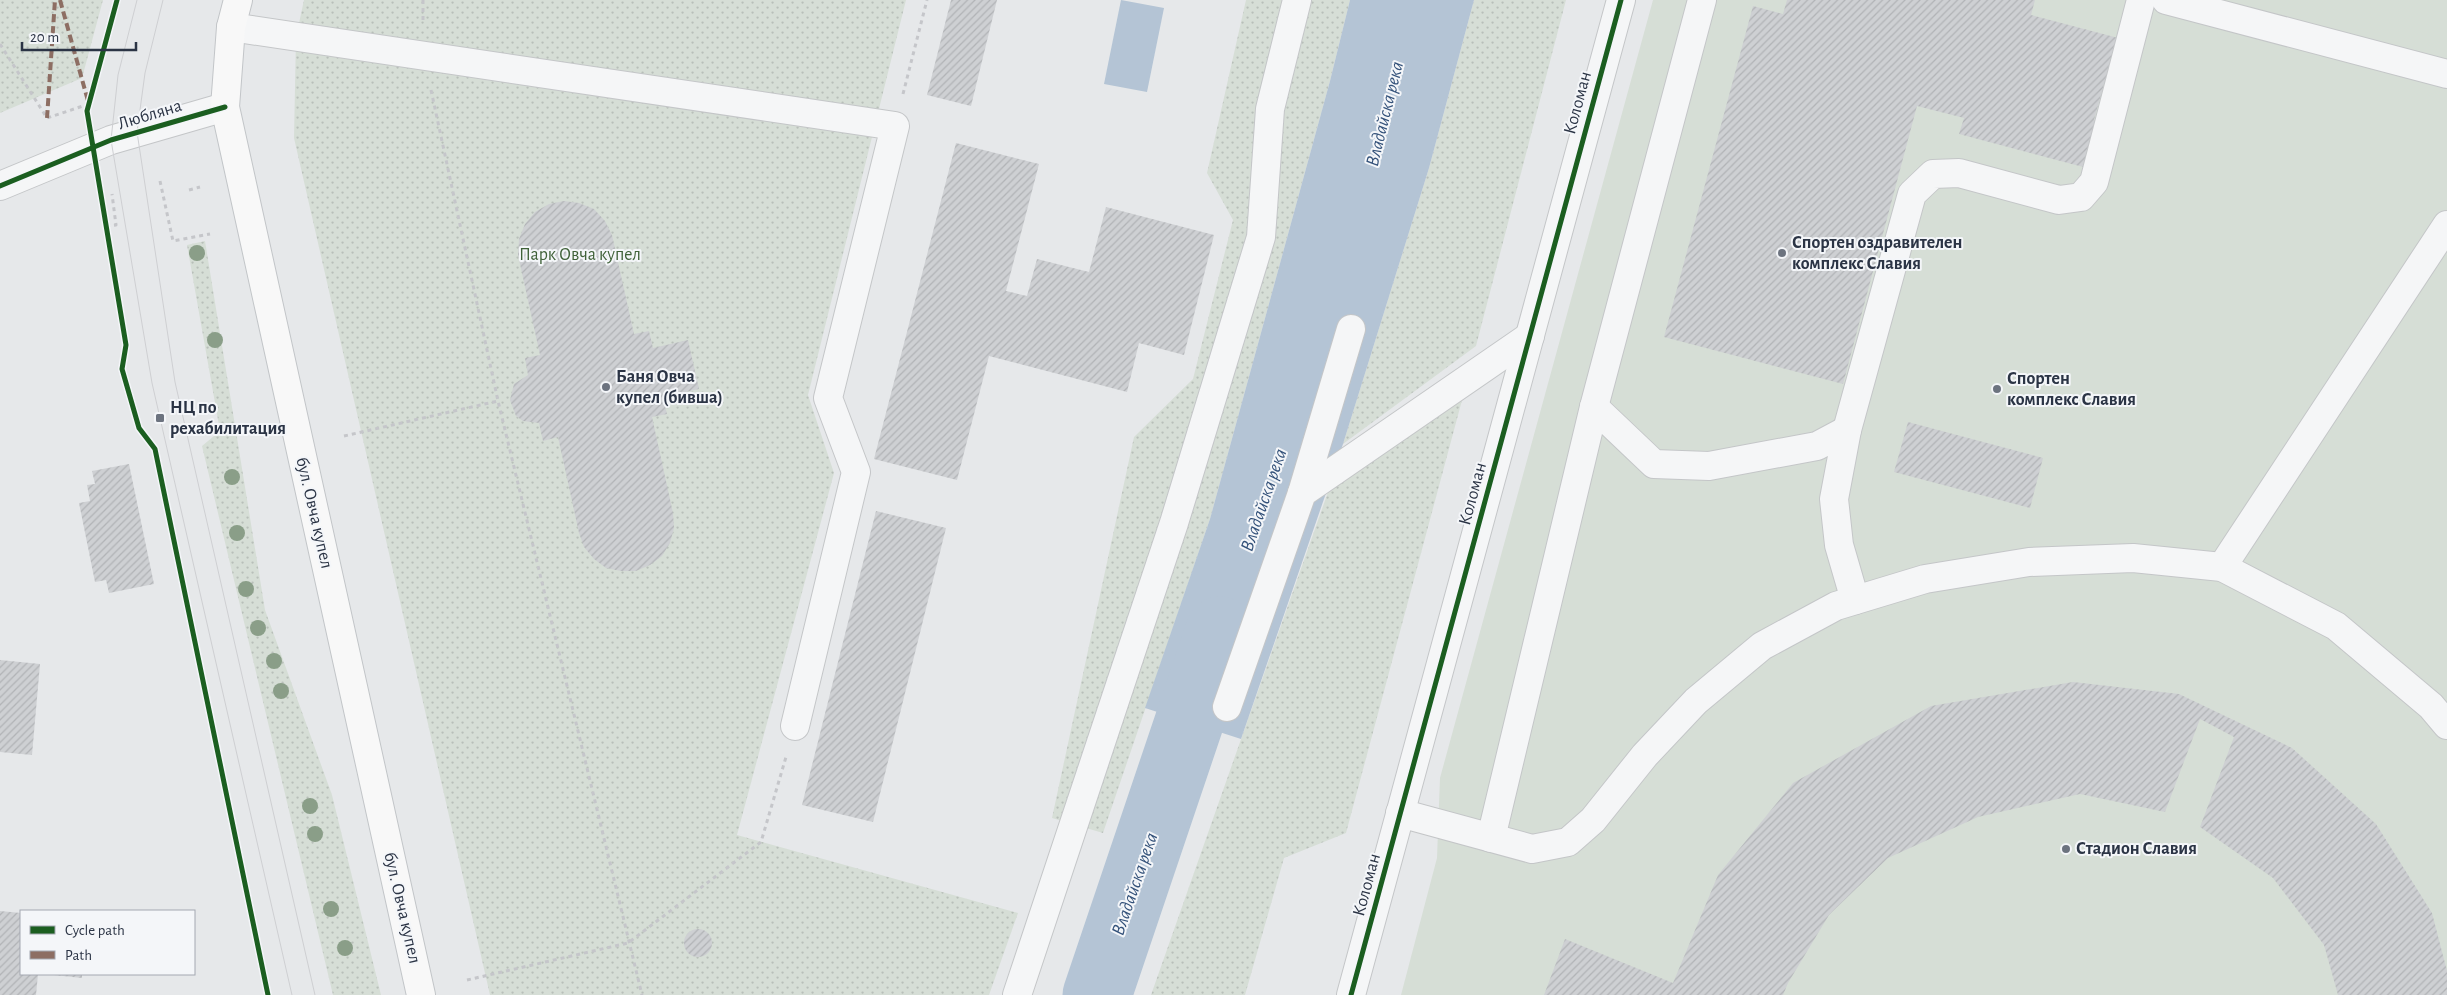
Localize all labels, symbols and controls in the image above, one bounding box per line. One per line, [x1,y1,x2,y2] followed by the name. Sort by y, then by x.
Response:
[22,20,136,52] scale bar
[30,30,59,45] text: 20 m
[1363,60,1407,168] water label: Владайска река
[1561,70,1595,136] street label: Коломан
[116,96,184,133] street label: Любляна
[1792,234,1963,273] place label: Спортен оздравителен комплекс Славия
[519,246,641,264] park label: Парк Овча купел
[1776,247,1788,259] marker: Спортен оздравителен комплекс Славия
[616,368,723,407] place label: Баня Овча купел (бивша)
[2007,370,2136,409] place label: Спортен комплекс Славия
[600,381,612,393] marker: Баня Овча купел (бивша)
[1991,383,2003,395] marker: Спортен комплекс Славия
[170,399,286,438] place label: НЦ по рехабилитация
[154,412,166,424] marker: НЦ по рехабилитация
[1238,446,1290,554] water label: Владайска река
[292,455,337,570] street label: бул. Овча купел
[1456,461,1490,527] street label: Коломан
[1109,830,1161,938] water label: Владайска река
[2076,840,2197,858] place label: Стадион Славия
[2060,843,2072,855] marker: Стадион Славия
[380,850,425,965] street label: бул. Овча купел
[1350,852,1384,918] street label: Коломан
[20,910,195,975] legend
[65,923,125,938] text: Cycle path
[65,948,92,963] text: Path

